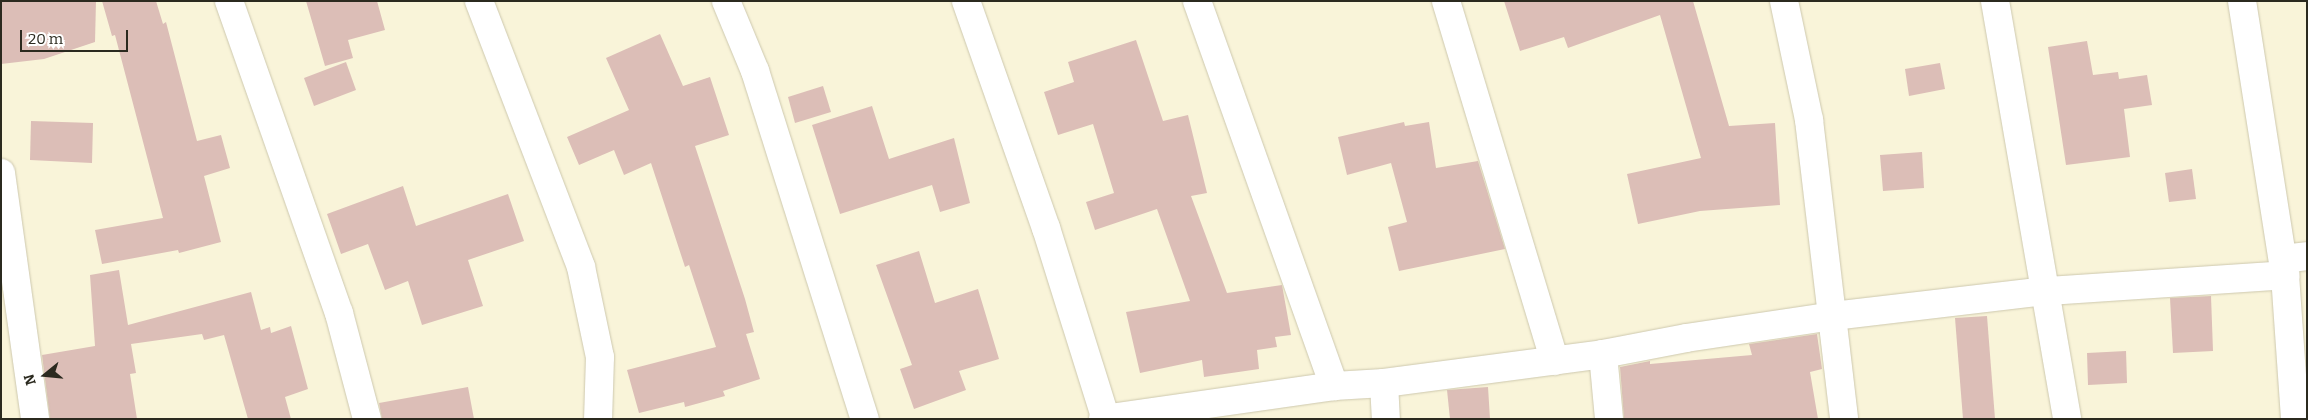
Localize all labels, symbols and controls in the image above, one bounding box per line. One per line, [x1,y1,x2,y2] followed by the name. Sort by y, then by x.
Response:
[22,20,130,52] scale bar
[28,30,63,48] text: 20 m
[20,350,70,400] north arrow
[20,372,40,387] text: N

